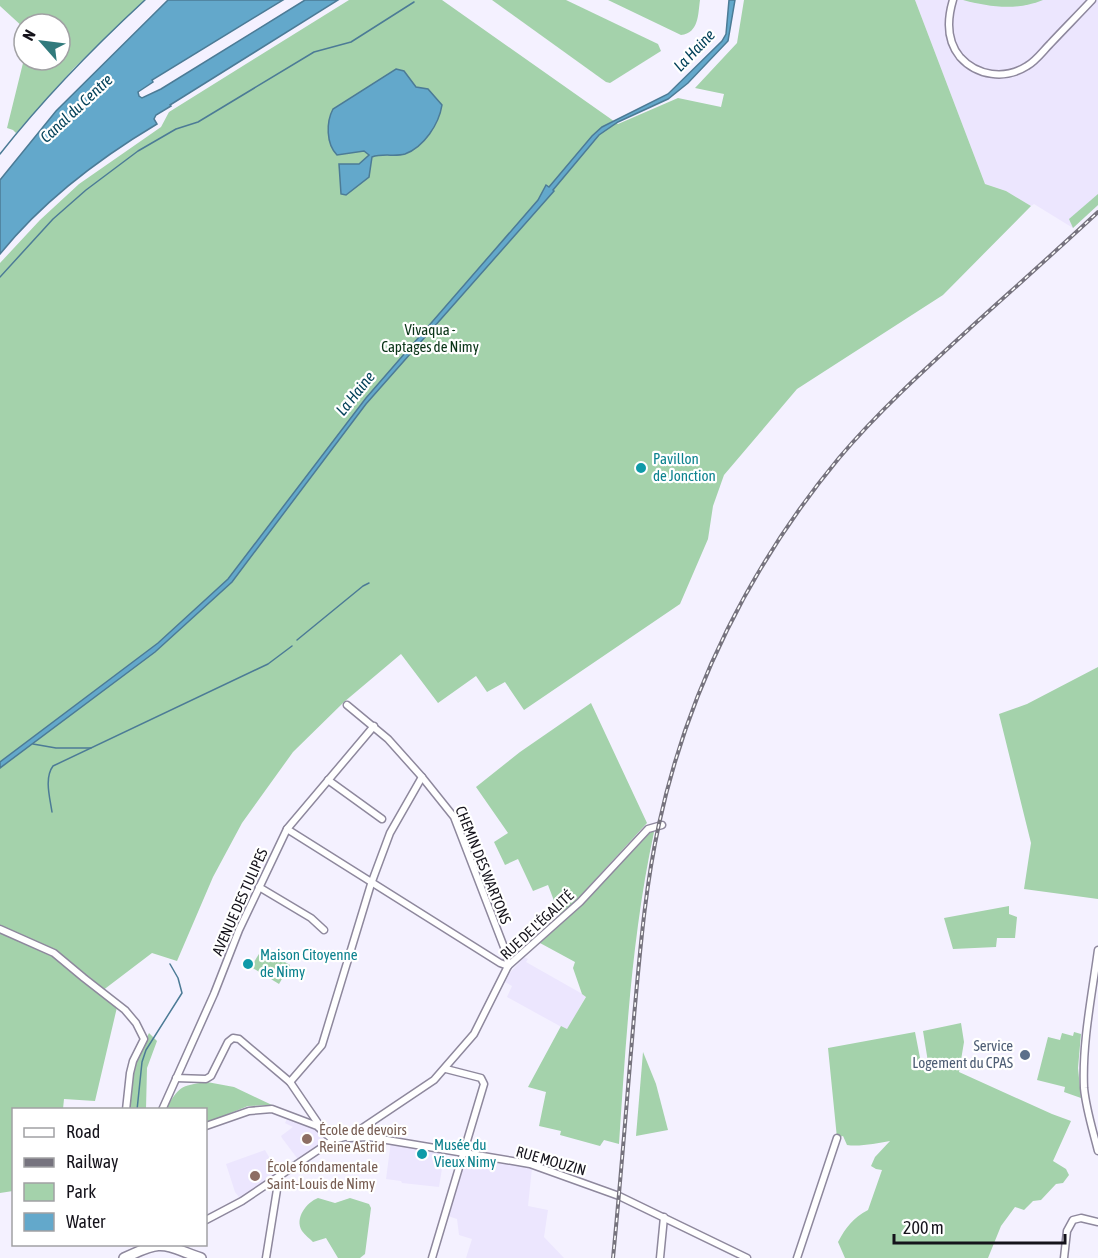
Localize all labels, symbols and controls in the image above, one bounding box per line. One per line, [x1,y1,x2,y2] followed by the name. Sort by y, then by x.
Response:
[12,12,72,72] north arrow
[670,25,718,75] water label: La Haine
[19,27,39,43] text: N
[36,70,116,146] water label: Canal du Centre
[381,321,479,355] park label: Vivaqua - Captages de Nimy
[332,367,378,419] water label: La Haine
[653,450,716,484] place label: Pavillon de Jonction
[634,461,648,475] marker: Pavillon de Jonction
[452,803,515,926] street label: CHEMIN DES WARTONS
[208,846,271,958] street label: AVENUE DES TULIPES
[497,886,577,963] street label: RUE DE L'ÉGALITÉ
[260,946,358,980] place label: Maison Citoyenne de Nimy
[241,957,255,971] marker: Maison Citoyenne de Nimy
[912,1037,1013,1071] place label: Service Logement du CPAS
[1018,1048,1032,1062] marker: Service Logement du CPAS
[12,1108,207,1246] legend
[66,1121,100,1142] text: Road
[319,1121,407,1155] place label: École de devoirs Reine Astrid
[300,1132,314,1146] marker: École de devoirs Reine Astrid
[434,1136,496,1170] place label: Musée du Vieux Nimy
[514,1142,588,1179] street label: RUE MOUZIN
[415,1147,429,1161] marker: Musée du Vieux Nimy
[66,1151,118,1172] text: Railway
[267,1158,378,1192] place label: École fondamentale Saint-Louis de Nimy
[248,1169,262,1183] marker: École fondamentale Saint-Louis de Nimy
[66,1181,96,1202] text: Park
[894,1207,1065,1245] scale bar
[66,1211,106,1232] text: Water
[903,1217,944,1238] text: 200 m

